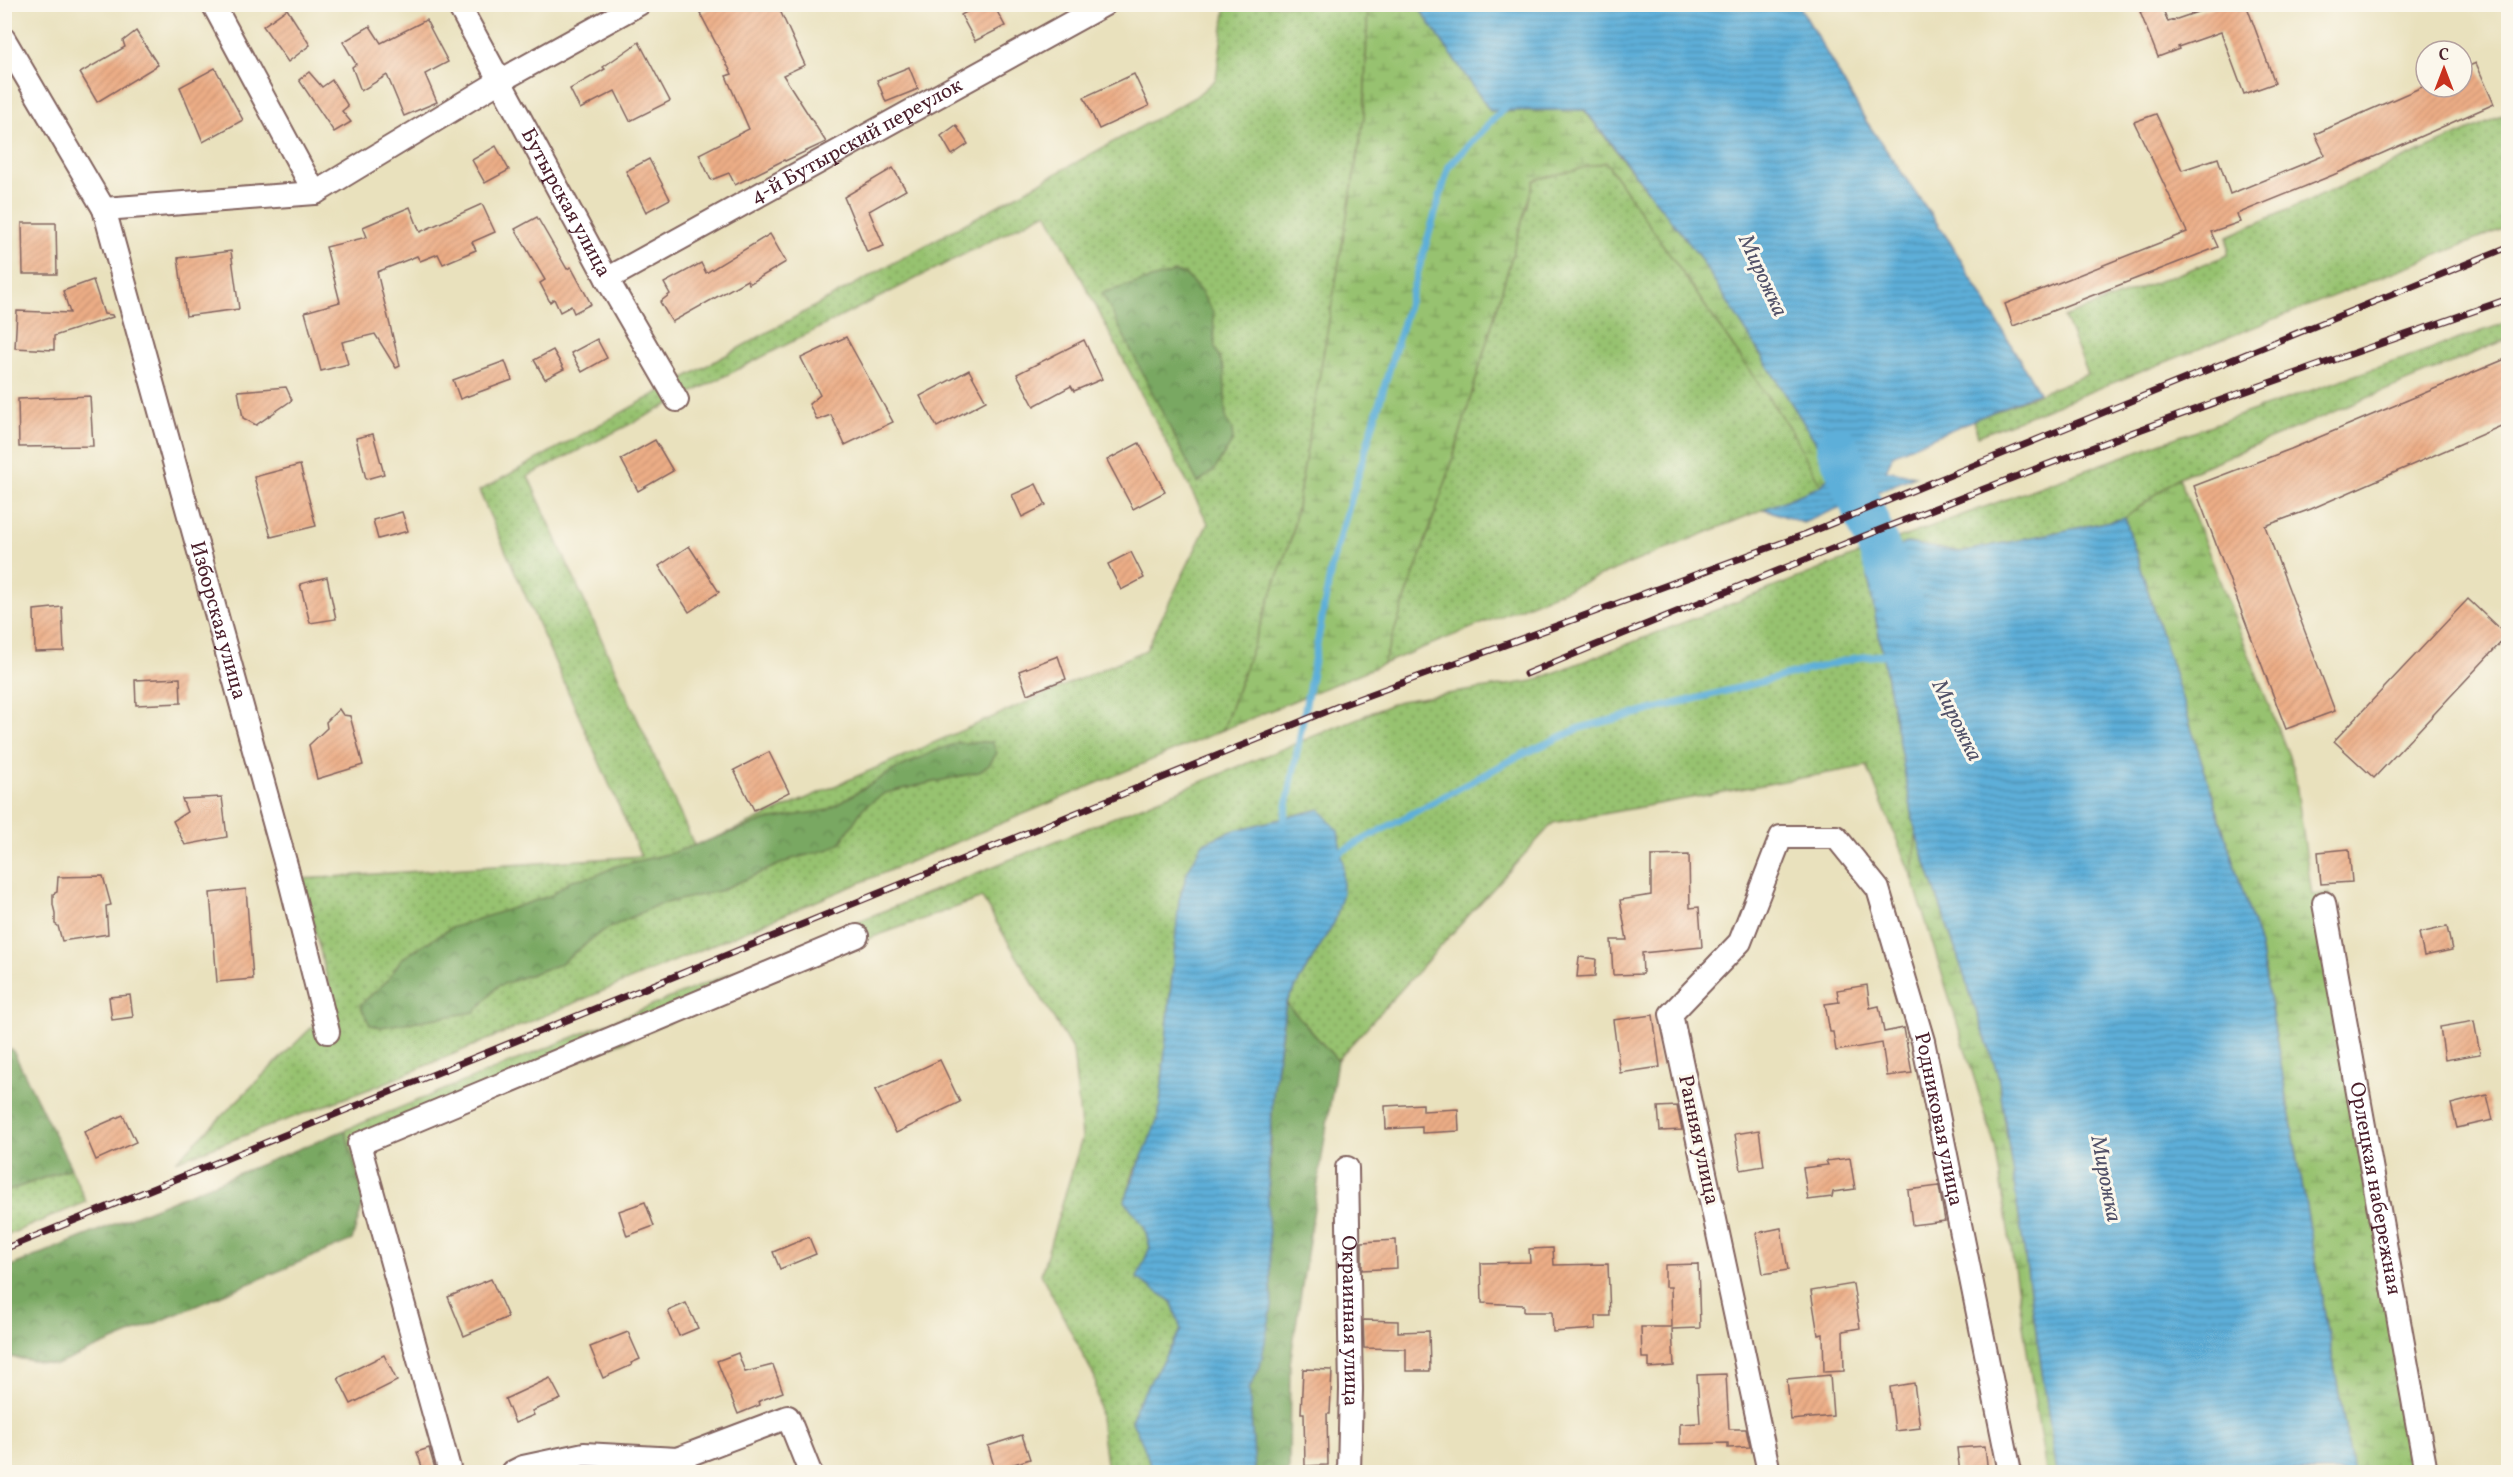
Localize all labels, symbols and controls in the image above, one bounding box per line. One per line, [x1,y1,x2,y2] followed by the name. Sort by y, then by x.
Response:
[2414,39,2474,99] north arrow
[2439,45,2449,67] text: С
[745,71,968,212] street label: 4-й Бутырский переулок
[513,123,618,283] street label: Бутырская улица
[1729,229,1794,322] water label: Мирожка
[182,538,254,703] street label: Изборская улица
[1922,674,1989,767] water label: Мирожка
[1907,1029,1970,1209] street label: Родниковая улица
[1670,1072,1726,1208] street label: Ранняя улица
[2342,1080,2409,1297] street label: Орлецкая набережная
[2081,1132,2129,1225] water label: Мирожка
[1334,1235,1366,1407] street label: Окраинная улица

